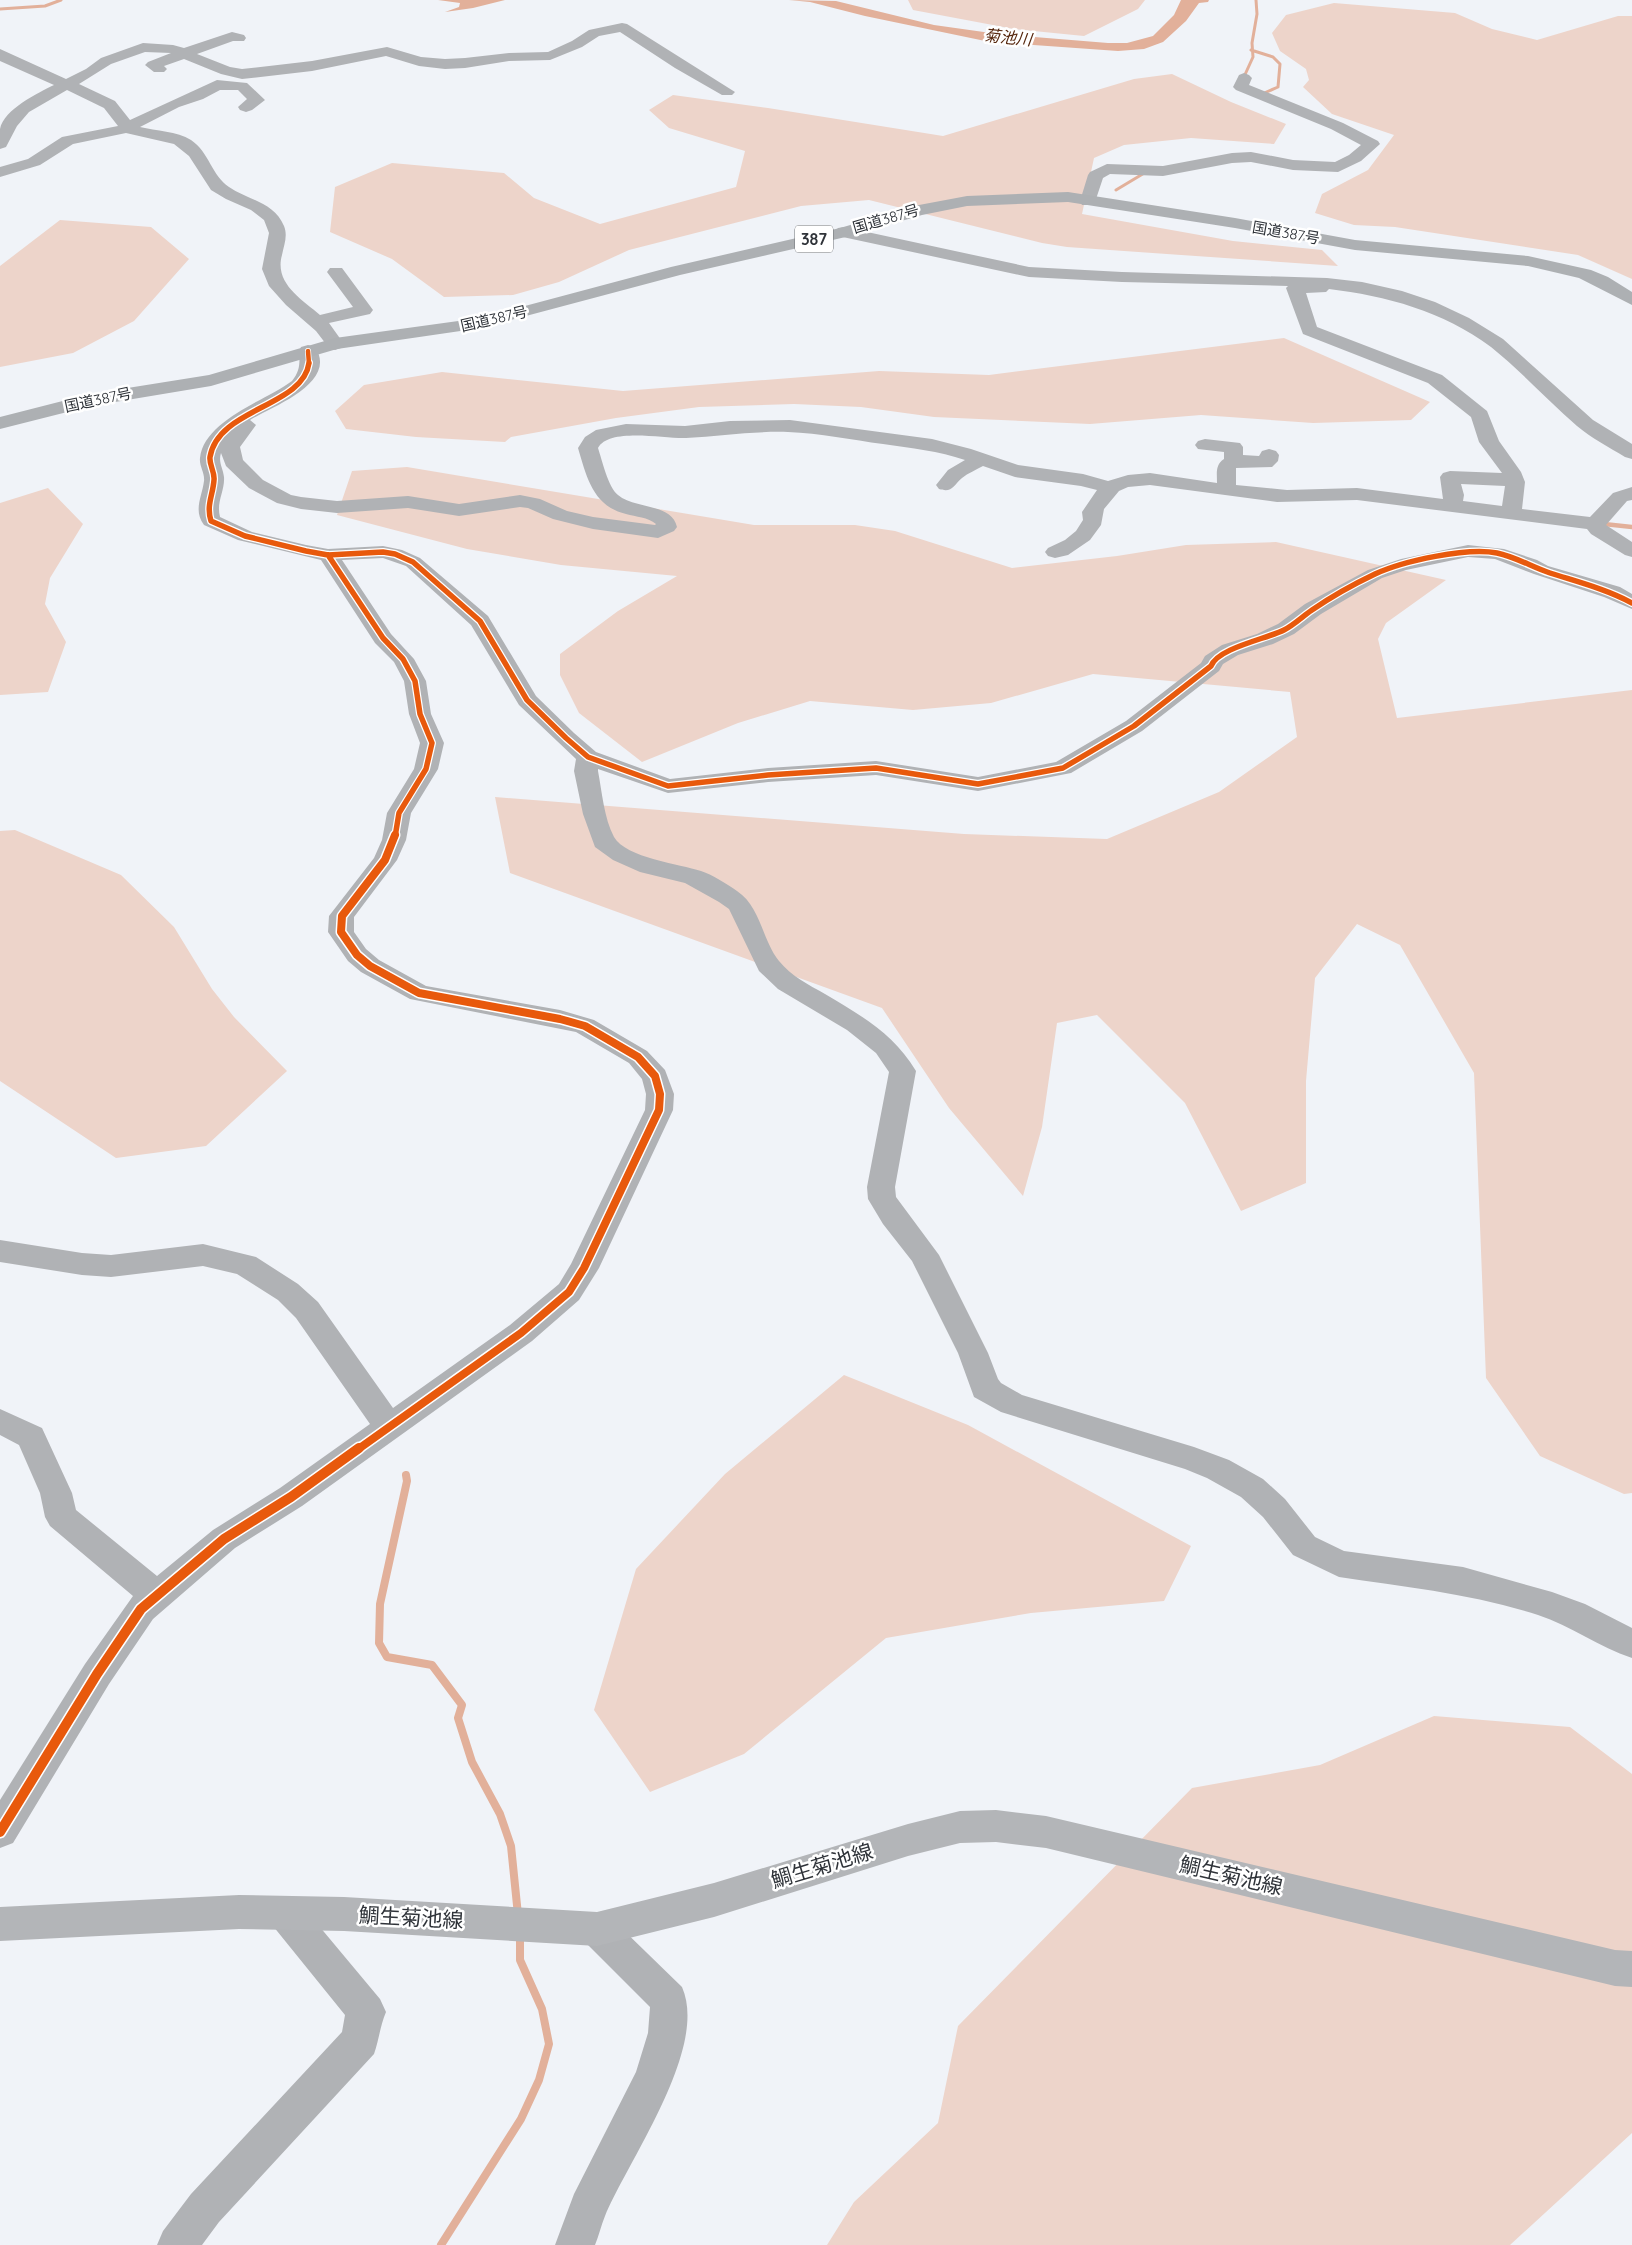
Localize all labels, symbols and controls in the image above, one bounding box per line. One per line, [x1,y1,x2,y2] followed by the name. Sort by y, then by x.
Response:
[983,25,1035,50] water label: 菊池川
[850,200,921,237] street label: 国道387号
[1251,217,1321,248] street label: 国道387号
[795,225,833,252] road number: 387
[459,302,529,335] street label: 国道387号
[63,383,133,416] street label: 国道387号
[768,1837,876,1893] street label: 鯛生菊池線
[1177,1851,1285,1900] street label: 鯛生菊池線
[358,1901,464,1933] street label: 鯛生菊池線

